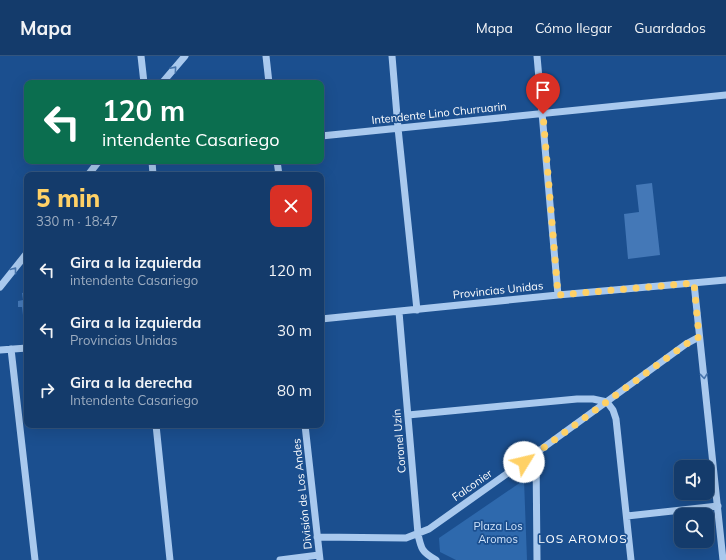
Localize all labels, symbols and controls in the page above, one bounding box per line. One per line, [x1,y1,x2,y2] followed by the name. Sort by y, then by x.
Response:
[20,16,72,40] text: Mapa
[476,19,513,37] text: Mapa
[535,19,612,37] text: Cómo llegar
[634,19,706,37] text: Guardados
[169,67,176,74] one-way arrow
[526,73,560,114] pin
[532,79,554,101] icon: arrive
[102,93,185,128] text: 120 m
[36,96,88,148] icon: left
[371,99,507,127] street label: Intendente Lino Churruarin
[102,128,280,151] text: intendente Casariego
[36,183,100,213] text: 5 min
[270,185,312,227] button: close
[36,213,118,229] text: 330 m · 18:47
[70,253,201,272] text: Gira a la izquierda
[36,259,58,281] icon: left
[268,261,312,280] text: 120 m
[9,267,16,274] one-way arrow
[70,272,198,288] text: intendente Casariego
[452,278,544,302] street label: Provincias Unidas
[70,313,201,332] text: Gira a la izquierda
[36,319,58,341] icon: left
[277,321,312,340] text: 30 m
[70,332,177,348] text: Provincias Unidas
[70,373,192,392] text: Gira a la derecha
[699,373,708,379] one-way arrow
[36,379,58,401] icon: right
[277,381,312,400] text: 80 m
[70,392,198,408] text: Intendente Casariego
[389,408,409,474] street label: Coronel Uzín
[289,438,315,550] street label: División de Los Andes
[503,441,545,483] position arrow
[674,460,714,548] map controls
[674,460,714,500] button: sound
[449,466,495,504] street label: Falconier
[674,508,714,548] button: search
[473,519,523,546] park label: Plaza Los Aromos
[538,531,628,546] district label: LOS AROMOS

